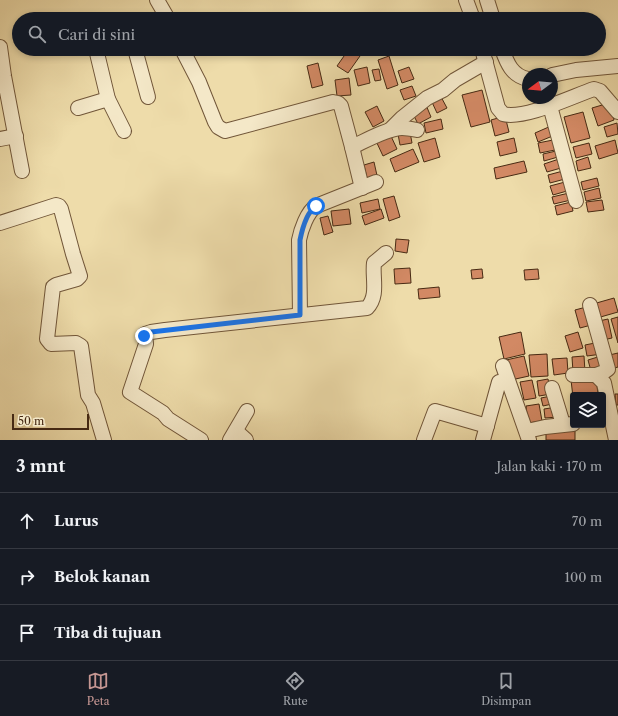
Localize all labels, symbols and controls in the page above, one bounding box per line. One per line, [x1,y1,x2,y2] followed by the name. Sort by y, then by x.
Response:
[12,12,606,56] search box
[26,23,48,45] icon: search
[58,25,135,44] text: Cari di sini
[522,68,558,104] north arrow
[307,197,325,215] route start
[135,327,153,345] route end
[570,392,606,428] map controls
[570,392,606,428] button: layers
[12,412,89,431] scale bar
[18,414,44,428] text: 50 m
[16,456,65,476] text: 3 mnt
[497,458,602,474] text: Jalan kaki · 170 m
[16,510,38,532] icon: ahead
[54,511,99,530] text: Lurus
[572,513,602,529] text: 70 m
[16,566,38,588] icon: right
[54,567,150,586] text: Belok kanan
[564,569,602,585] text: 100 m
[16,622,38,644] icon: arrive
[54,623,162,642] text: Tiba di tujuan
[87,670,110,708] tab: Peta
[283,670,308,708] tab: Rute
[481,670,531,708] tab: Disimpan

